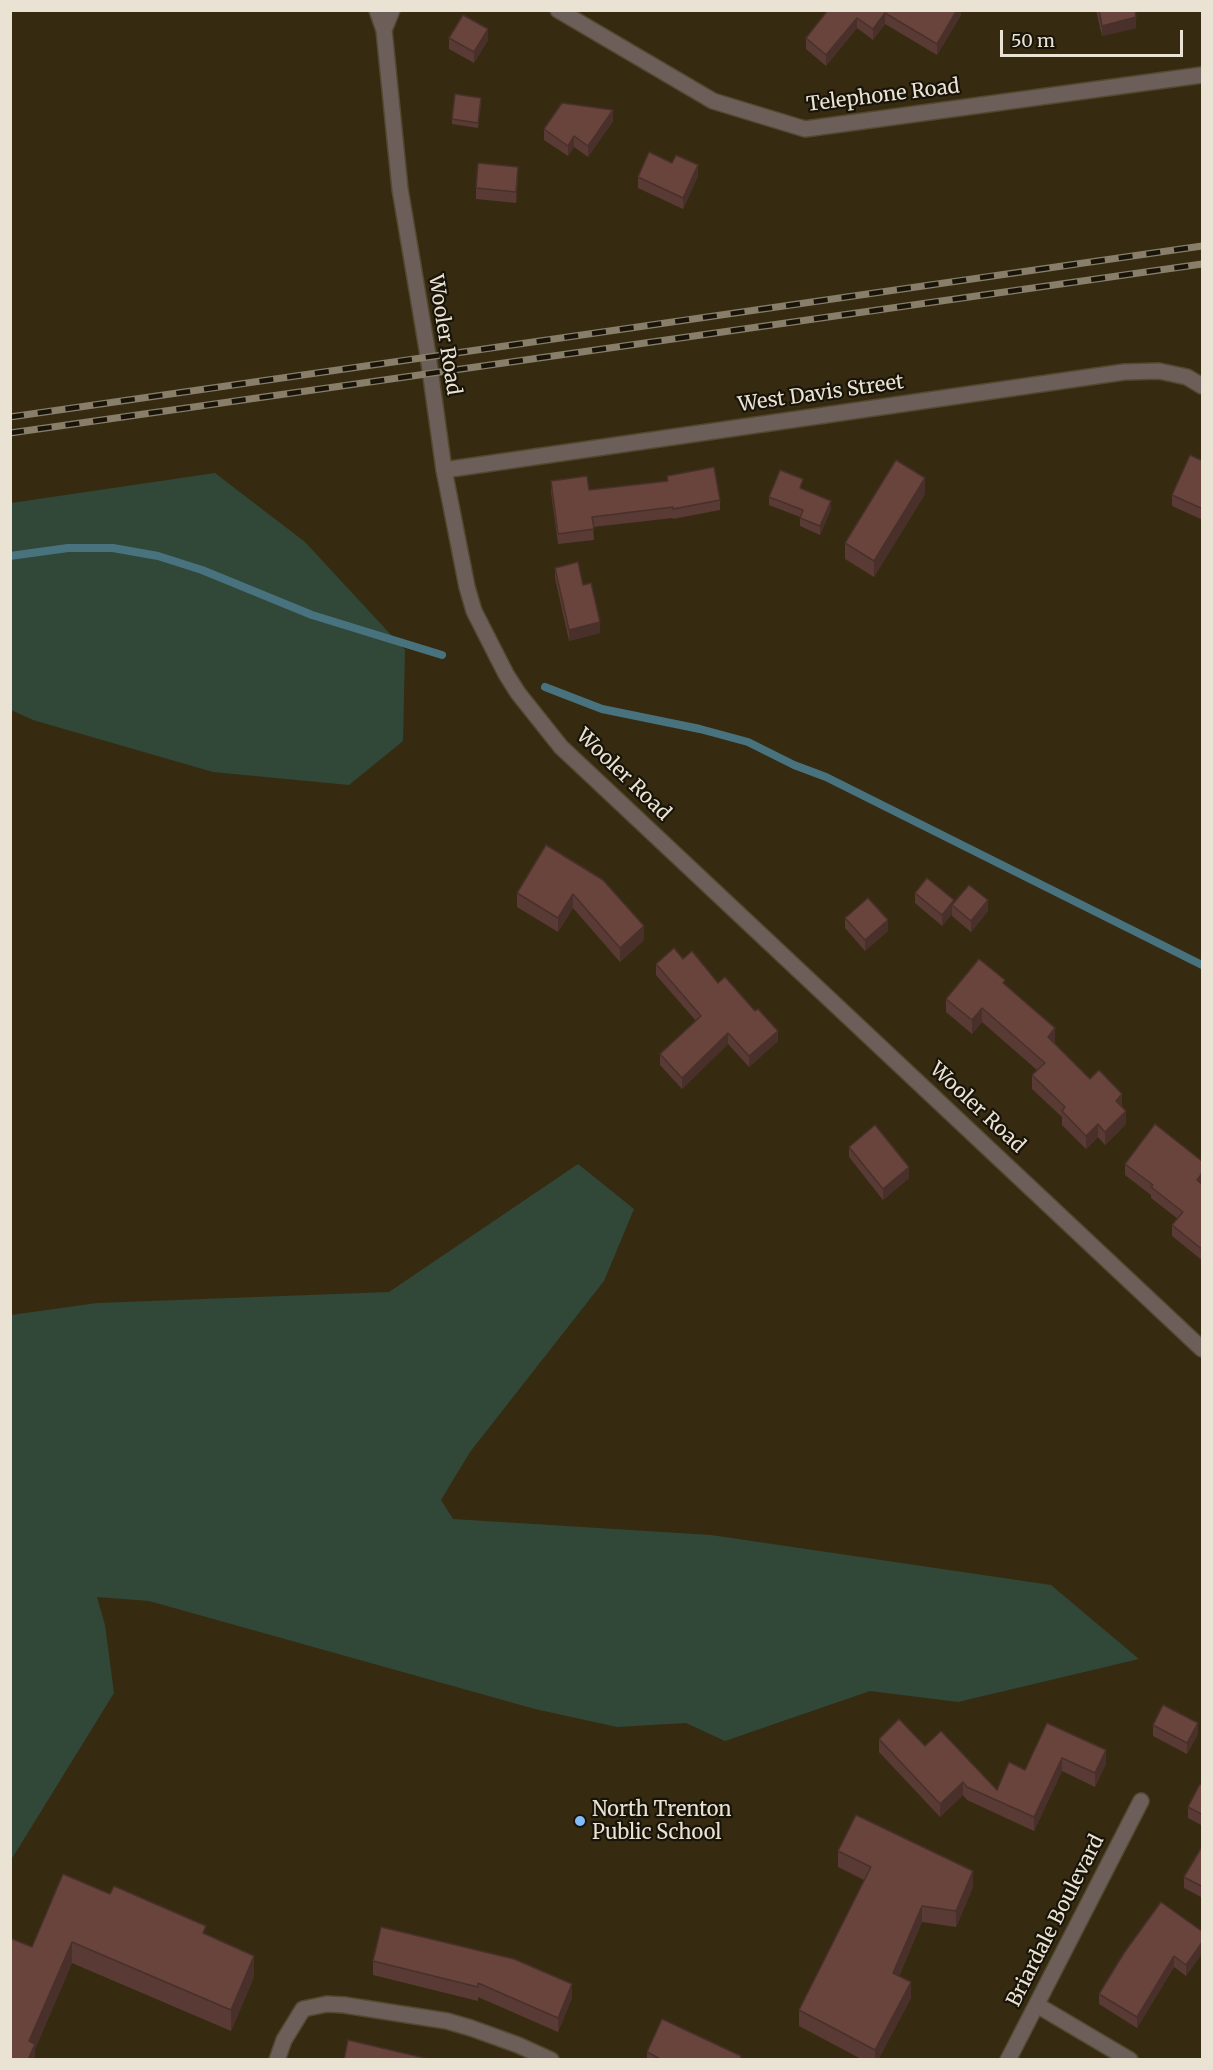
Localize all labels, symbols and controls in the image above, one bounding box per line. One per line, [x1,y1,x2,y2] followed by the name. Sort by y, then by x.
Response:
[1003,18,1186,56] scale bar
[1011,29,1055,52] text: 50 m
[805,75,961,117] street label: Telephone Road
[423,273,465,397] street label: Wooler Road
[737,370,905,418] street label: West Davis Street
[571,724,675,826] street label: Wooler Road
[924,1058,1030,1158] street label: Wooler Road
[592,1798,732,1845] place label: North Trenton Public School
[573,1814,587,1828] marker: North Trenton Public School
[1002,1831,1110,2011] street label: Briardale Boulevard

